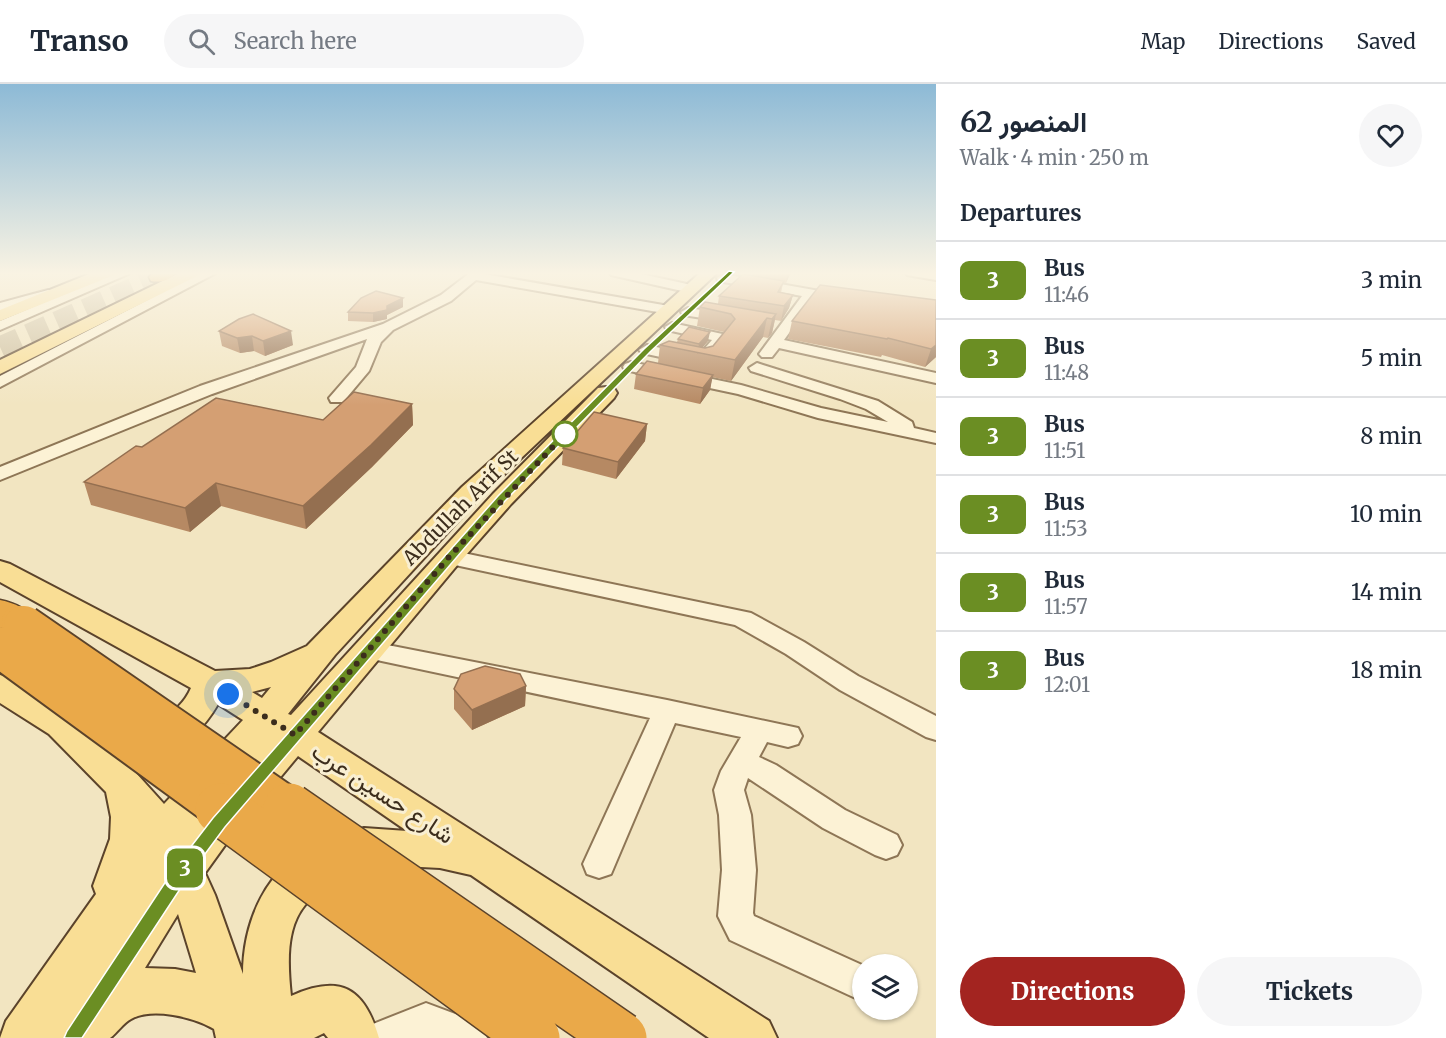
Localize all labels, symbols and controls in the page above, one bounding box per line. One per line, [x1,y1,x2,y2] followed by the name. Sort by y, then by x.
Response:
[164,14,584,68] search box
[30,23,128,59] text: Transo
[185,25,218,58] icon: search
[233,27,357,55] text: Search here
[1141,28,1185,55] text: Map
[1218,28,1323,55] text: Directions
[1356,28,1416,55] text: Saved
[960,104,1087,140] text: المنصور 62
[1359,104,1422,167] button: heart
[960,145,1149,170] text: Walk · 4 min · 250 m
[960,199,1082,227] text: Departures
[1044,254,1085,282] text: Bus
[1361,266,1422,294] text: 3 min
[987,267,999,294] text: 3
[1044,282,1089,307] text: 11:46
[1044,332,1085,360] text: Bus
[1360,344,1422,372] text: 5 min
[987,345,999,372] text: 3
[1044,360,1089,385] text: 11:48
[1044,410,1085,438] text: Bus
[552,421,578,447] unlabelled marker
[1360,422,1422,450] text: 8 min
[987,423,999,450] text: 3
[1044,438,1085,463] text: 11:51
[396,444,523,571] street label: Abdullah Arif St
[1044,488,1085,516] text: Bus
[1350,500,1422,528] text: 10 min
[987,501,999,528] text: 3
[1044,516,1088,541] text: 11:53
[1044,566,1085,594] text: Bus
[1351,578,1422,606] text: 14 min
[987,579,999,606] text: 3
[1044,594,1088,619] text: 11:57
[1044,644,1085,672] text: Bus
[1351,656,1422,684] text: 18 min
[987,657,999,684] text: 3
[1044,672,1090,697] text: 12:01
[213,679,243,709] your location
[305,735,460,851] street label: شارع حسين عرب
[166,848,204,888] line badge: 3
[179,855,191,882] text: 3
[852,954,918,1020] map controls
[852,954,918,1020] button: layers
[960,957,1185,1026] button: Directions
[1197,957,1422,1026] button: Tickets

